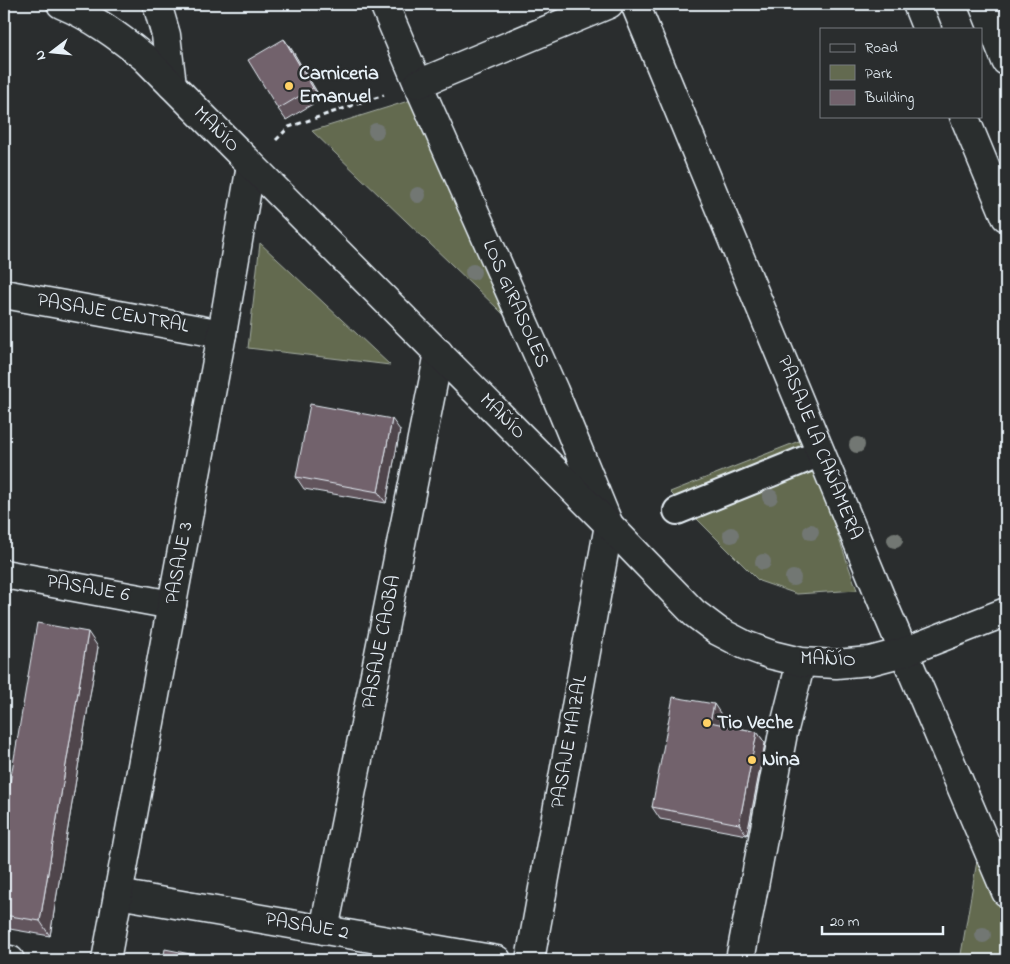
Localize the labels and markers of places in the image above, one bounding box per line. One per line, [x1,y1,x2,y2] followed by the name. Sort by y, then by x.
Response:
[299,60,379,112] place label: Carniceria Emanuel
[283,80,295,92] marker: Carniceria Emanuel
[717,709,794,738] place label: Tio Veche
[701,717,713,729] marker: Tio Veche
[762,746,800,775] place label: Nina
[746,754,758,766] marker: Nina

